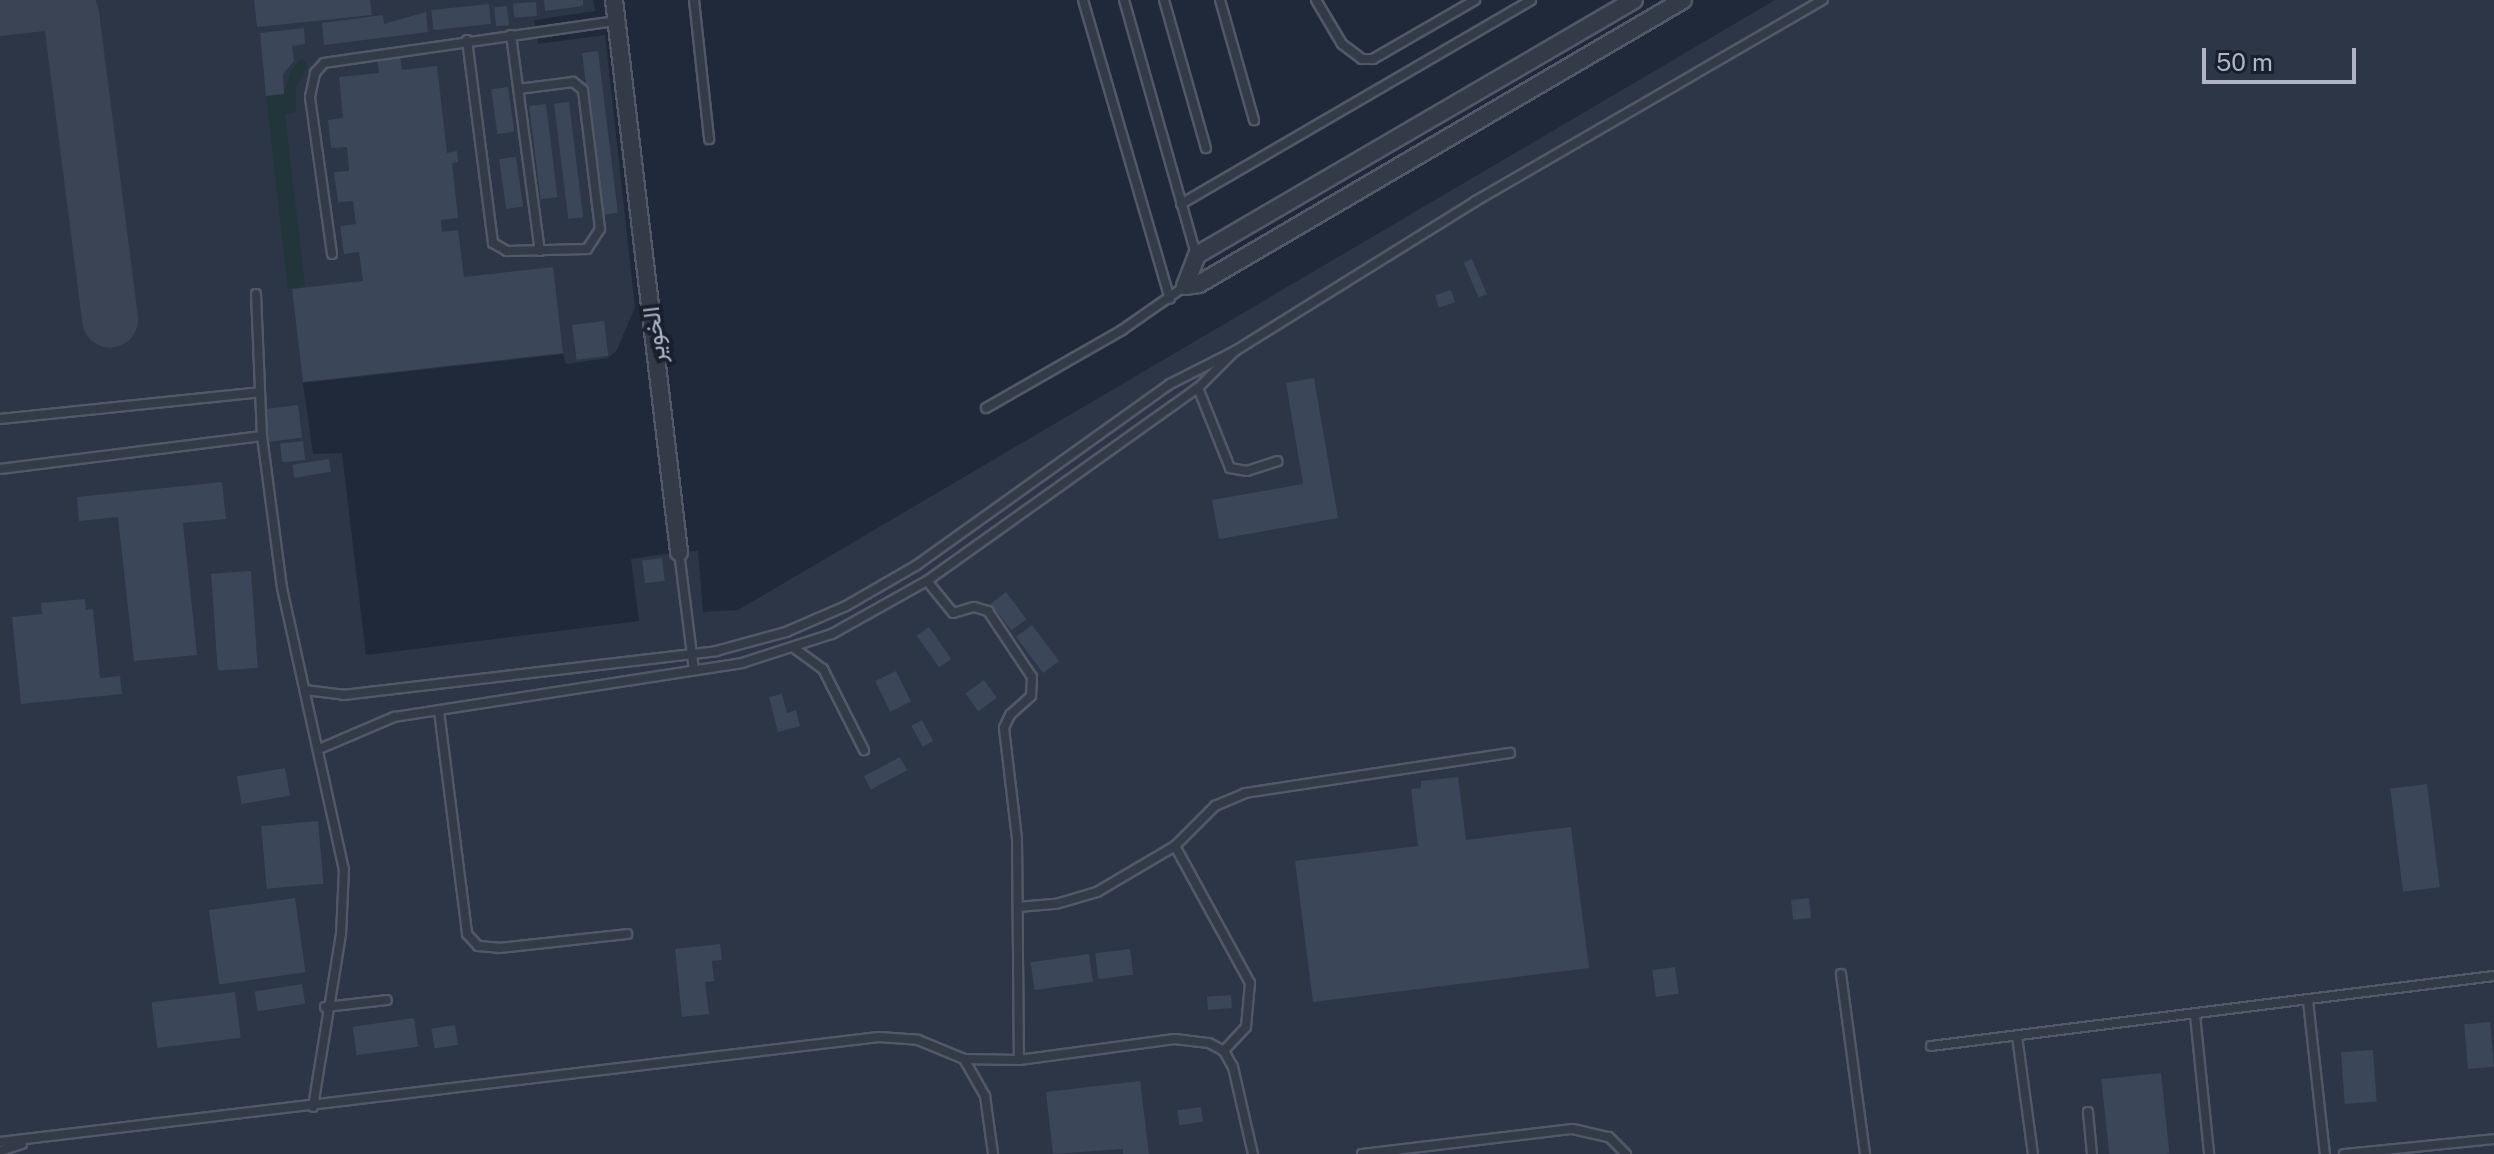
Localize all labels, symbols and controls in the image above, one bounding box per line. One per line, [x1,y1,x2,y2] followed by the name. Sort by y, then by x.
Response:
[2206,32,2360,82] scale bar
[2216,48,2273,76] text: 50 m
[636,305,672,365] street label: الخوير

